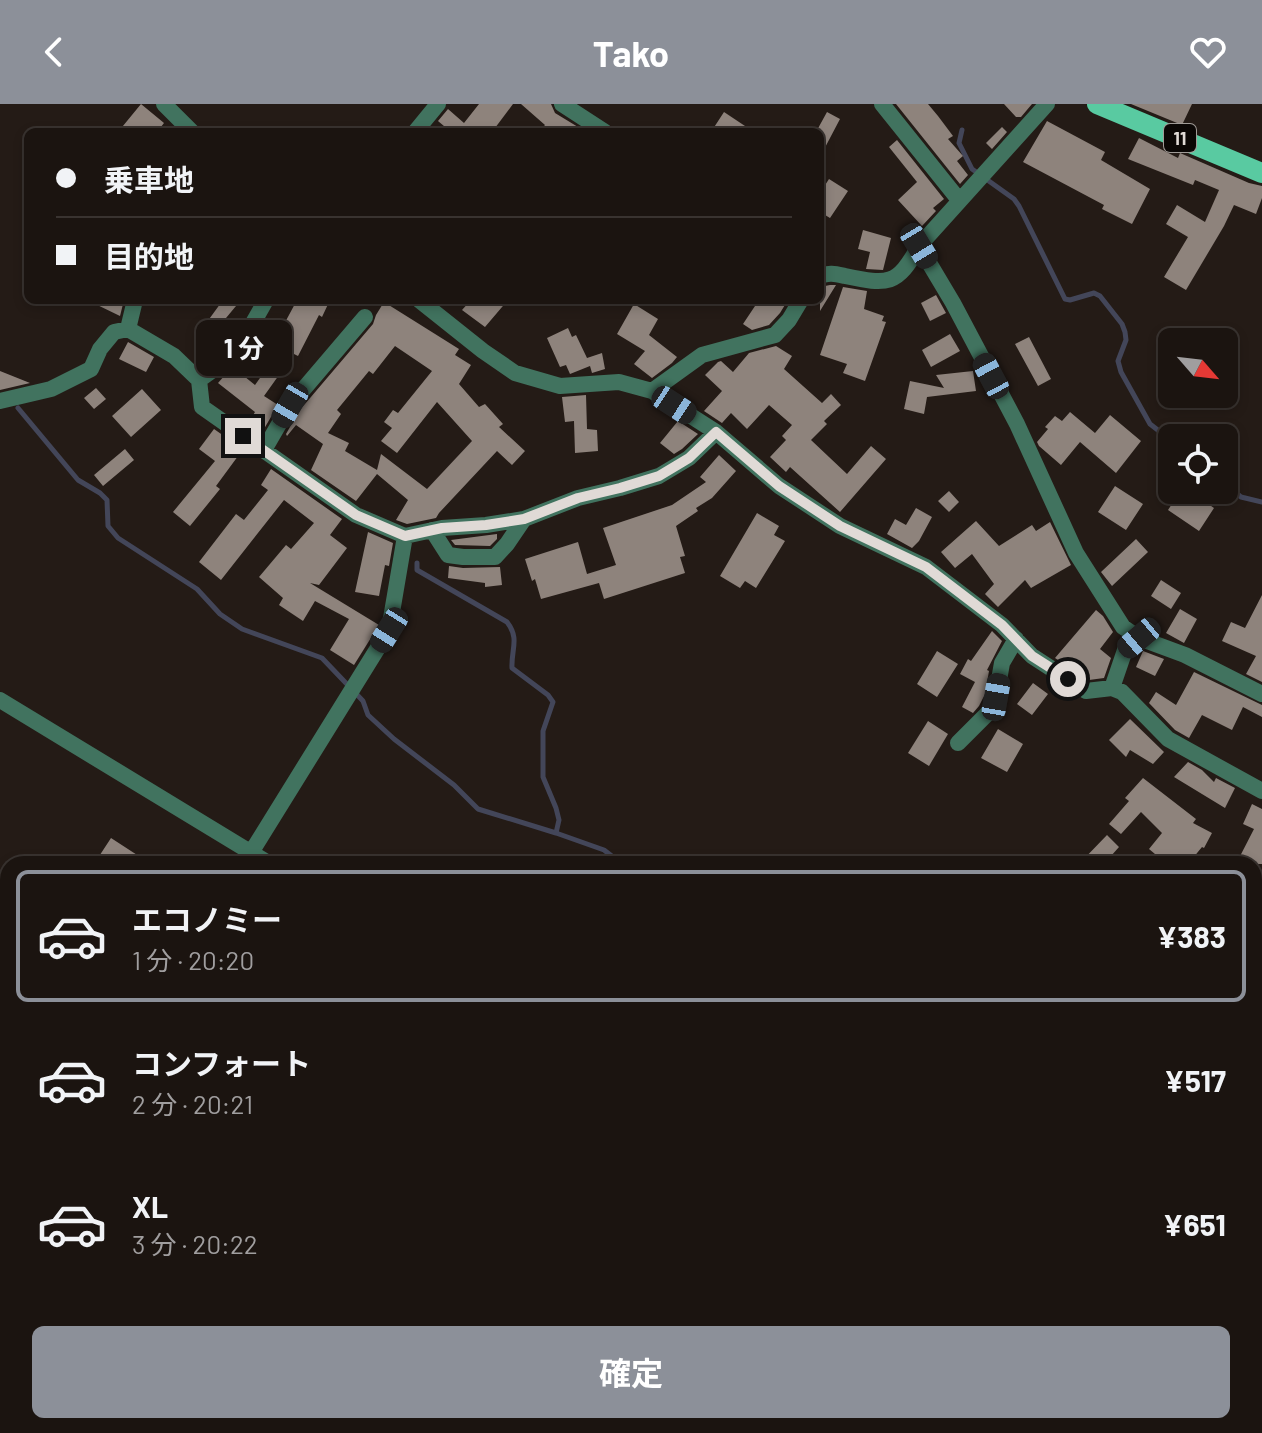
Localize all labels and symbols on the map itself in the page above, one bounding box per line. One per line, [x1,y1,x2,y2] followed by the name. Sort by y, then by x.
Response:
[1164,124,1196,152] road number: 11
[896,219,942,273] car
[195,320,291,376] callout: 1 分
[1158,328,1238,408] north arrow
[969,349,1013,403] car
[268,378,312,432] car
[647,382,701,428] car
[225,418,261,454] route end
[366,603,412,657] car
[1113,613,1165,663] car
[1050,661,1086,697] route start
[980,671,1012,723] car

